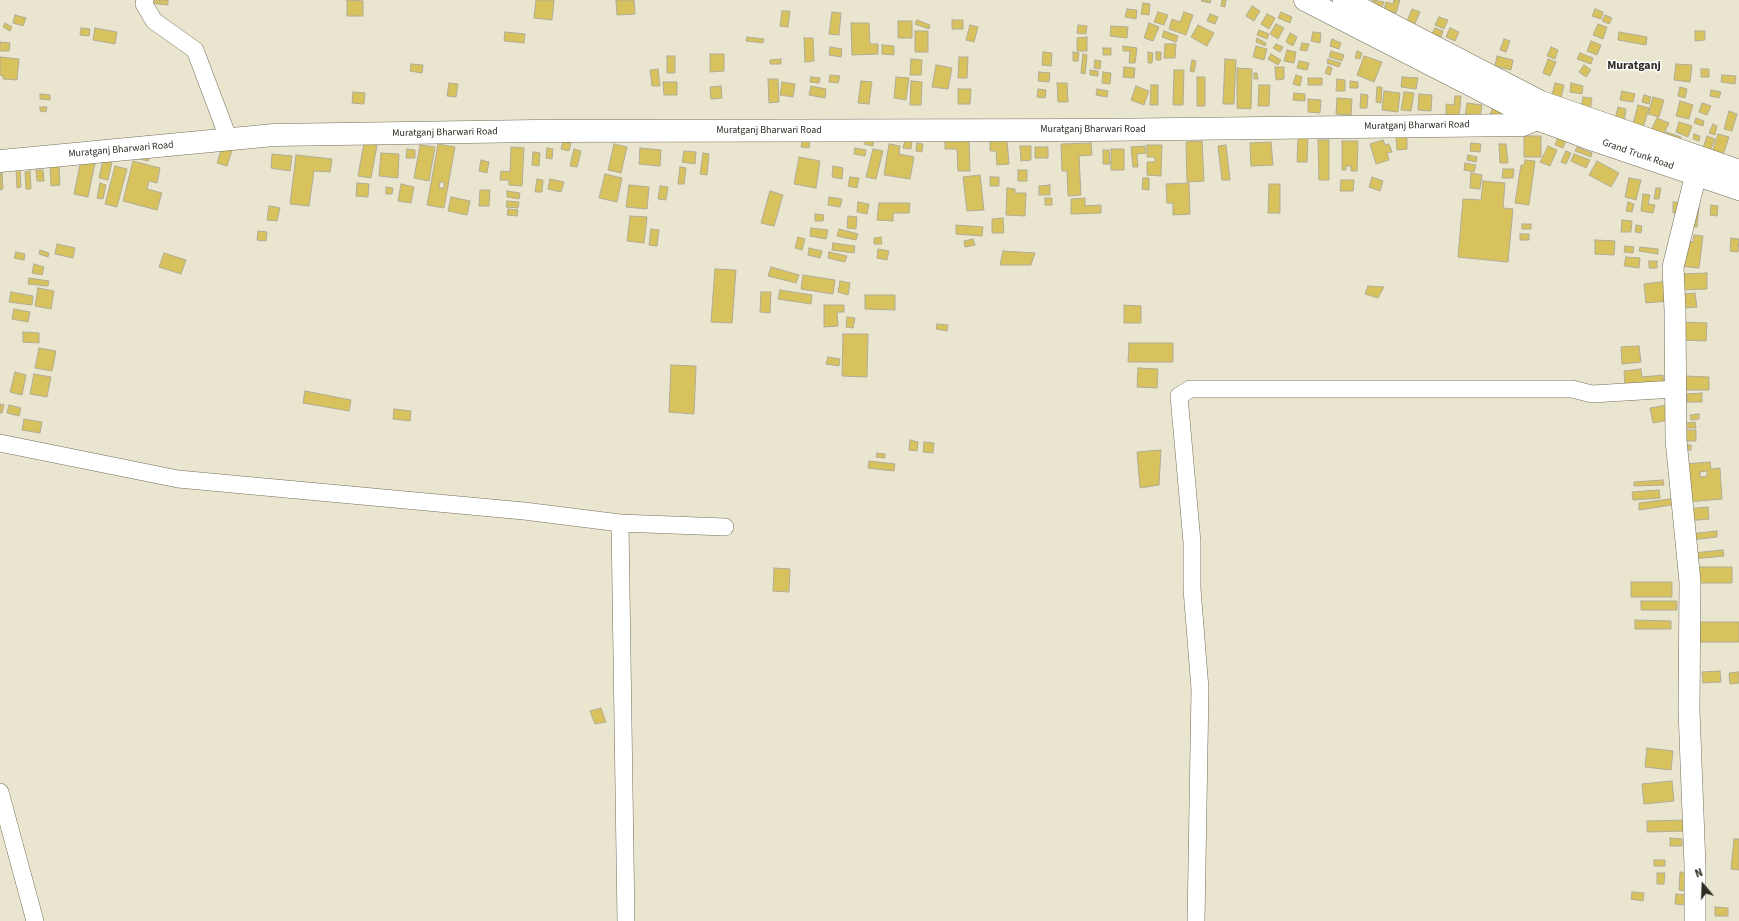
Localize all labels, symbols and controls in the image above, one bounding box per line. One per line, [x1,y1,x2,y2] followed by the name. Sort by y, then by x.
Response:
[1607,59,1661,73] district label: Muratganj
[1364,119,1470,133] street label: Muratganj Bharwari Road
[1040,124,1146,136] street label: Muratganj Bharwari Road
[716,125,822,137] street label: Muratganj Bharwari Road
[392,126,498,140] street label: Muratganj Bharwari Road
[1601,137,1675,173] street label: Grand Trunk Road
[68,139,174,161] street label: Muratganj Bharwari Road
[1683,865,1723,905] north arrow
[1693,865,1705,881] text: N

